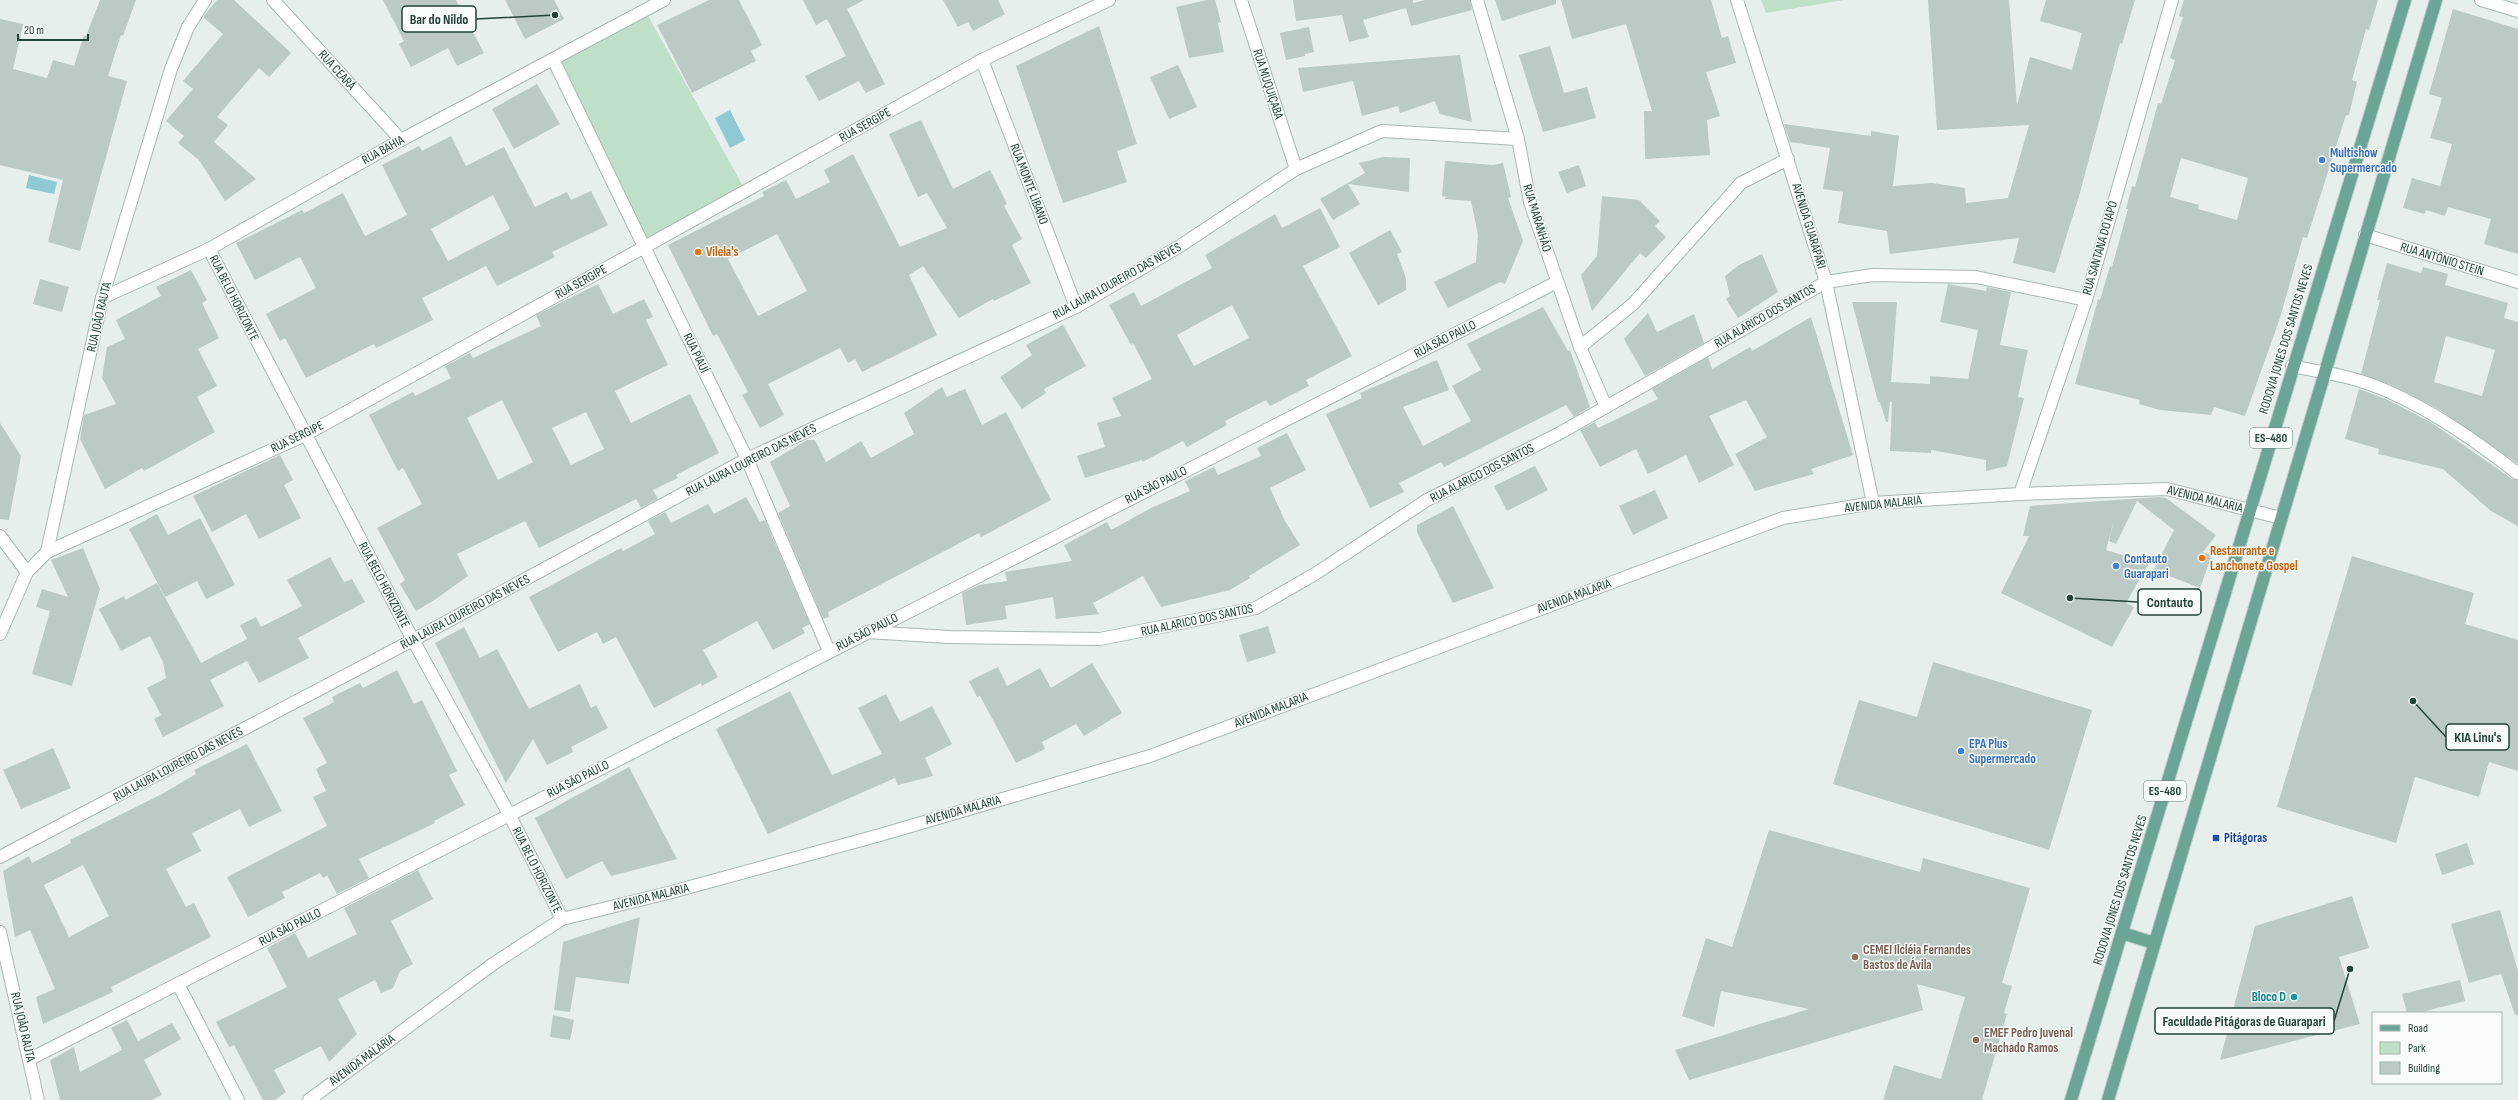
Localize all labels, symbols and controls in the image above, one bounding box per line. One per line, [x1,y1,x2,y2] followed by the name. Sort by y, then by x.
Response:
[402,6,476,32] callout: Bar do Nildo
[410,11,468,28] text: Bar do Nildo
[18,16,88,42] scale bar
[24,23,44,38] text: 20 m
[315,47,359,94] street label: RUA CEARÁ
[1249,47,1287,121] street label: RUA MUQUIÇABA
[836,104,894,146] street label: RUA SERGIPE
[359,132,407,168] street label: RUA BAHIA
[1006,141,1052,227] street label: RUA MONTE LÍBANO
[2330,145,2397,176] place label: Multishow Supermercado
[2317,155,2327,165] marker: Multishow Supermercado
[1788,180,1830,271] street label: AVENIDA GUARAPARI
[1519,182,1555,254] street label: RUA MARANHÃO
[2079,199,2121,297] street label: RUA SANTANA DO IAPÓ
[1050,239,1184,323] street label: RUA LAURA LOUREIRO DAS NEVES
[2398,239,2486,279] street label: RUA ANTÔNIO STEIN
[706,244,739,260] place label: Vilela's
[693,247,703,257] marker: Vilela's
[205,252,263,344] street label: RUA BELO HORIZONTE
[552,261,610,303] street label: RUA SERGIPE
[2256,262,2317,416] street label: RODOVIA JONES DOS SANTOS NEVES
[83,280,115,353] street label: RUA JOÃO RAUTA
[1711,280,1819,352] street label: RUA ALARICO DOS SANTOS
[1411,317,1479,361] street label: RUA SÃO PAULO
[679,330,713,376] street label: RUA PIAUÍ
[268,417,326,457] street label: RUA SERGIPE
[683,420,819,500] street label: RUA LAURA LOUREIRO DAS NEVES
[2250,428,2292,448] road number: ES-480
[1427,440,1537,506] street label: RUA ALARICO DOS SANTOS
[1122,463,1190,507] street label: RUA SÃO PAULO
[2164,482,2245,516] street label: AVENIDA MALARIA
[1843,492,1923,516] street label: AVENIDA MALARIA
[355,539,413,631] street label: RUA BELO HORIZONTE
[2210,543,2298,574] place label: Restaurante e Lanchonete Gospel
[2124,551,2169,582] place label: Contauto Guarapari
[2197,553,2207,563] marker: Restaurante e Lanchonete Gospel
[2111,561,2121,571] marker: Contauto Guarapari
[398,571,533,653] street label: RUA LAURA LOUREIRO DAS NEVES
[1534,575,1614,617] street label: AVENIDA MALARIA
[2138,589,2201,615] callout: Contauto
[2147,594,2193,611] text: Contauto
[1139,600,1255,640] street label: RUA ALARICO DOS SANTOS
[833,610,901,654] street label: RUA SÃO PAULO
[1231,688,1310,732] street label: AVENIDA MALARIA
[111,723,246,805] street label: RUA LAURA LOUREIRO DAS NEVES
[2446,724,2509,750] callout: KIA Linu's
[2454,729,2502,746] text: KIA Linu's
[1969,736,2036,767] place label: EPA Plus Supermercado
[1956,746,1966,756] marker: EPA Plus Supermercado
[544,757,612,801] street label: RUA SÃO PAULO
[2144,781,2186,801] road number: ES-480
[923,792,1003,829] street label: AVENIDA MALARIA
[2090,813,2151,967] street label: RODOVIA JONES DOS SANTOS NEVES
[508,824,566,916] street label: RUA BELO HORIZONTE
[2224,830,2267,846] place label: Pitágoras
[2211,833,2221,843] marker: Pitágoras
[610,880,691,914] street label: AVENIDA MALARIA
[256,905,324,949] street label: RUA SÃO PAULO
[1863,942,1971,973] place label: CEMEI Ilcléia Fernandes Bastos de Ávila
[1850,952,1860,962] marker: CEMEI Ilcléia Fernandes Bastos de Ávila
[2252,989,2286,1005] place label: Bloco D
[7,991,39,1064] street label: RUA JOÃO RAUTA
[2289,992,2299,1002] marker: Bloco D
[2155,1008,2334,1034] callout: Faculdade Pitágoras de Guarapari
[2372,1012,2502,1084] legend
[2162,1013,2326,1030] text: Faculdade Pitágoras de Guarapari
[2408,1021,2428,1036] text: Road
[1984,1025,2073,1056] place label: EMEF Pedro Juvenal Machado Ramos
[325,1030,398,1090] street label: AVENIDA MALARIA
[1971,1035,1981,1045] marker: EMEF Pedro Juvenal Machado Ramos
[2408,1041,2426,1056] text: Park
[2408,1061,2440,1076] text: Building

